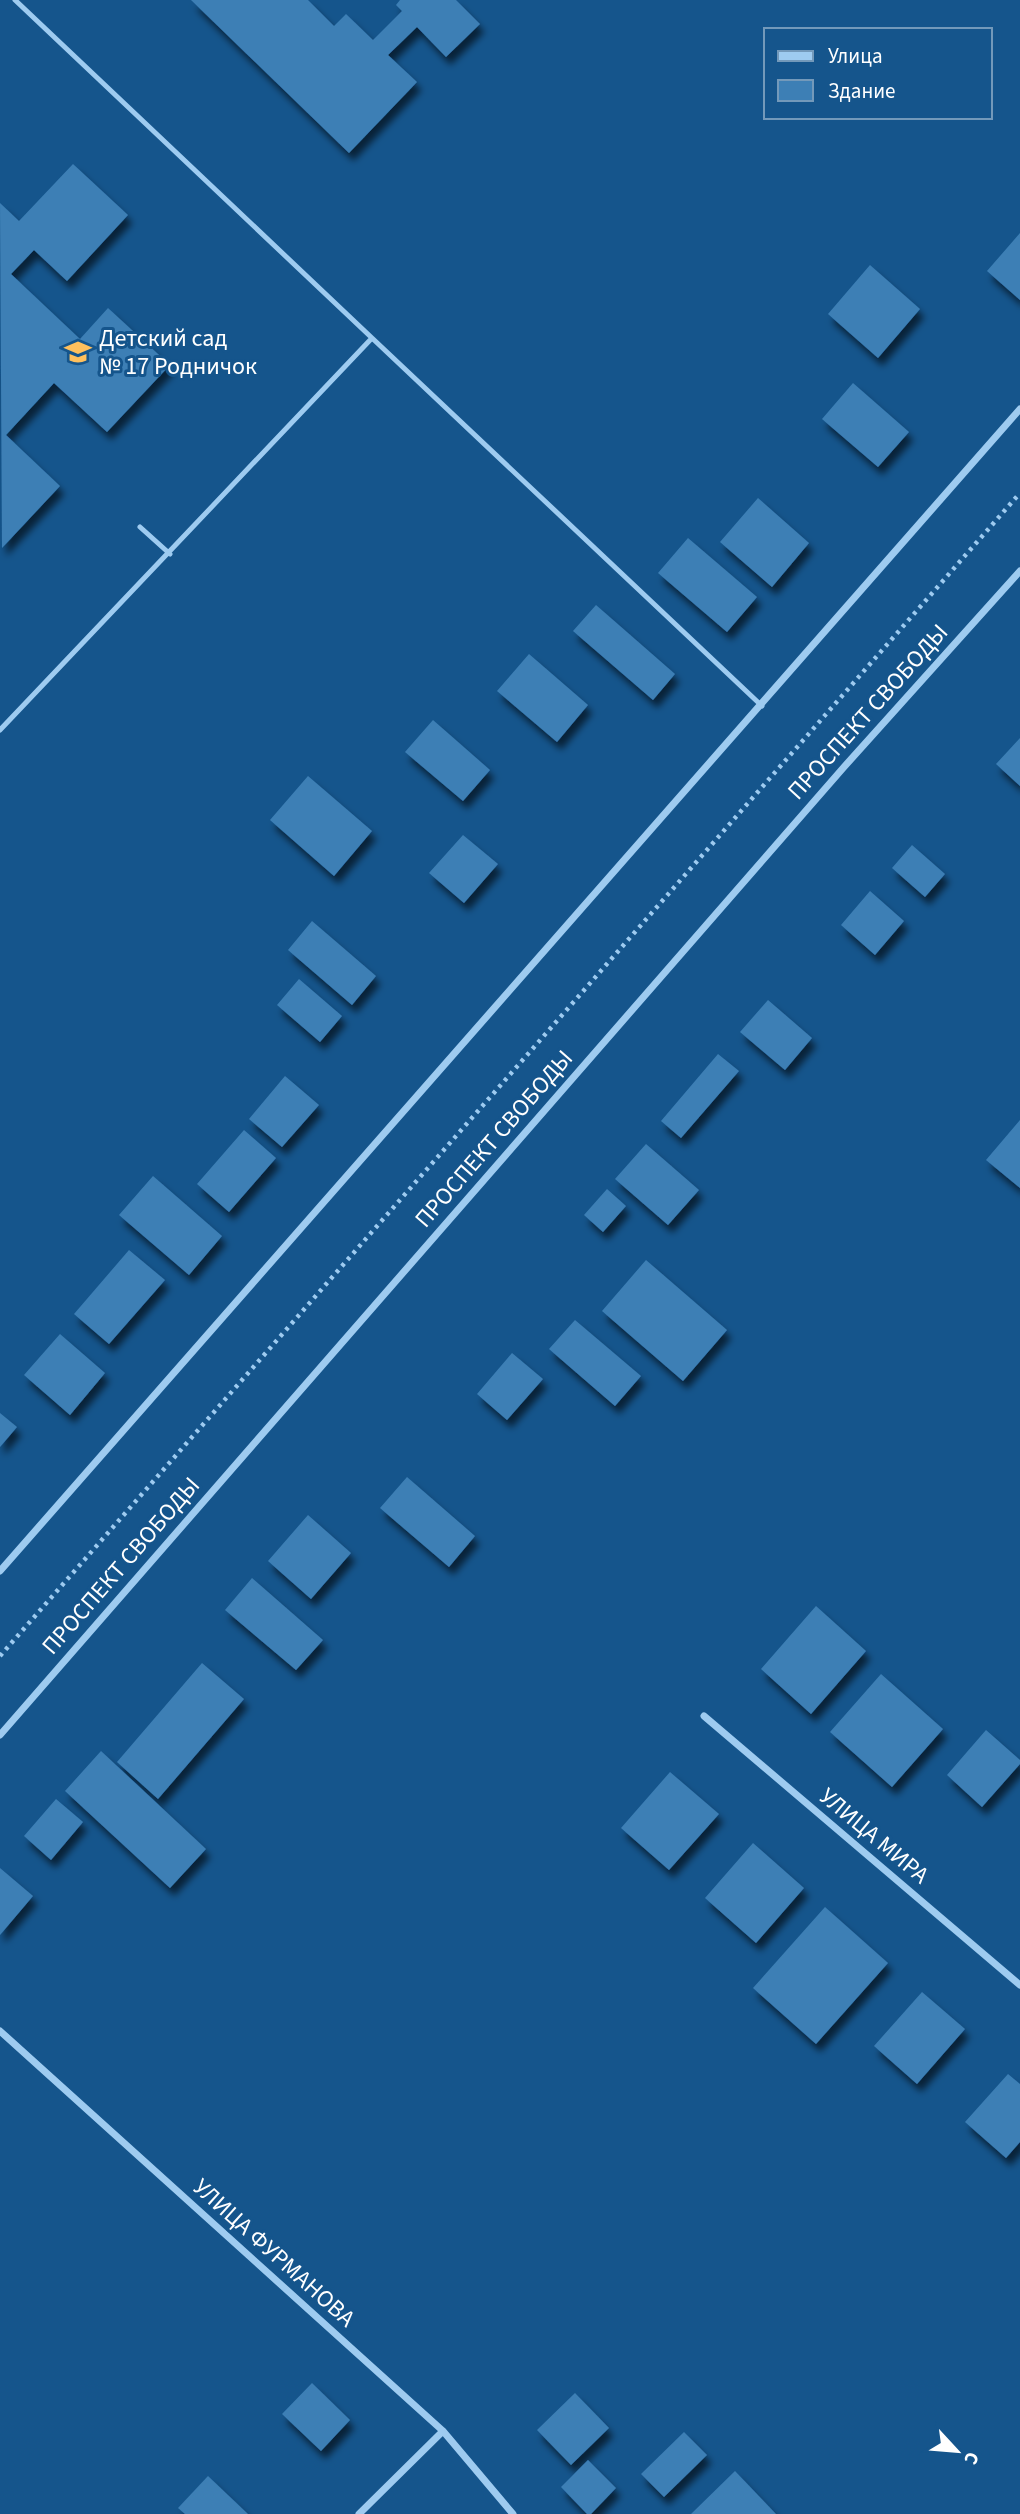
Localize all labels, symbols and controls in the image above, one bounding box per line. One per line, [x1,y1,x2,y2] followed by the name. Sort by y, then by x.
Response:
[764,28,992,119] legend
[828,41,883,71] text: Улица
[828,76,896,106] text: Здание
[99,321,257,384] place label: Детский сад № 17 Родничок
[63,337,93,367] school or university icon: Детский сад № 17 Родничок
[779,616,957,808] street label: ПРОСПЕКТ СВОБОДЫ
[407,1042,581,1236] street label: ПРОСПЕКТ СВОБОДЫ
[34,1469,208,1663] street label: ПРОСПЕКТ СВОБОДЫ
[812,1780,936,1892] street label: УЛИЦА МИРА
[185,2171,363,2335] street label: УЛИЦА ФУРМАНОВА
[922,2416,992,2486] north arrow
[956,2447,985,2469] text: С

